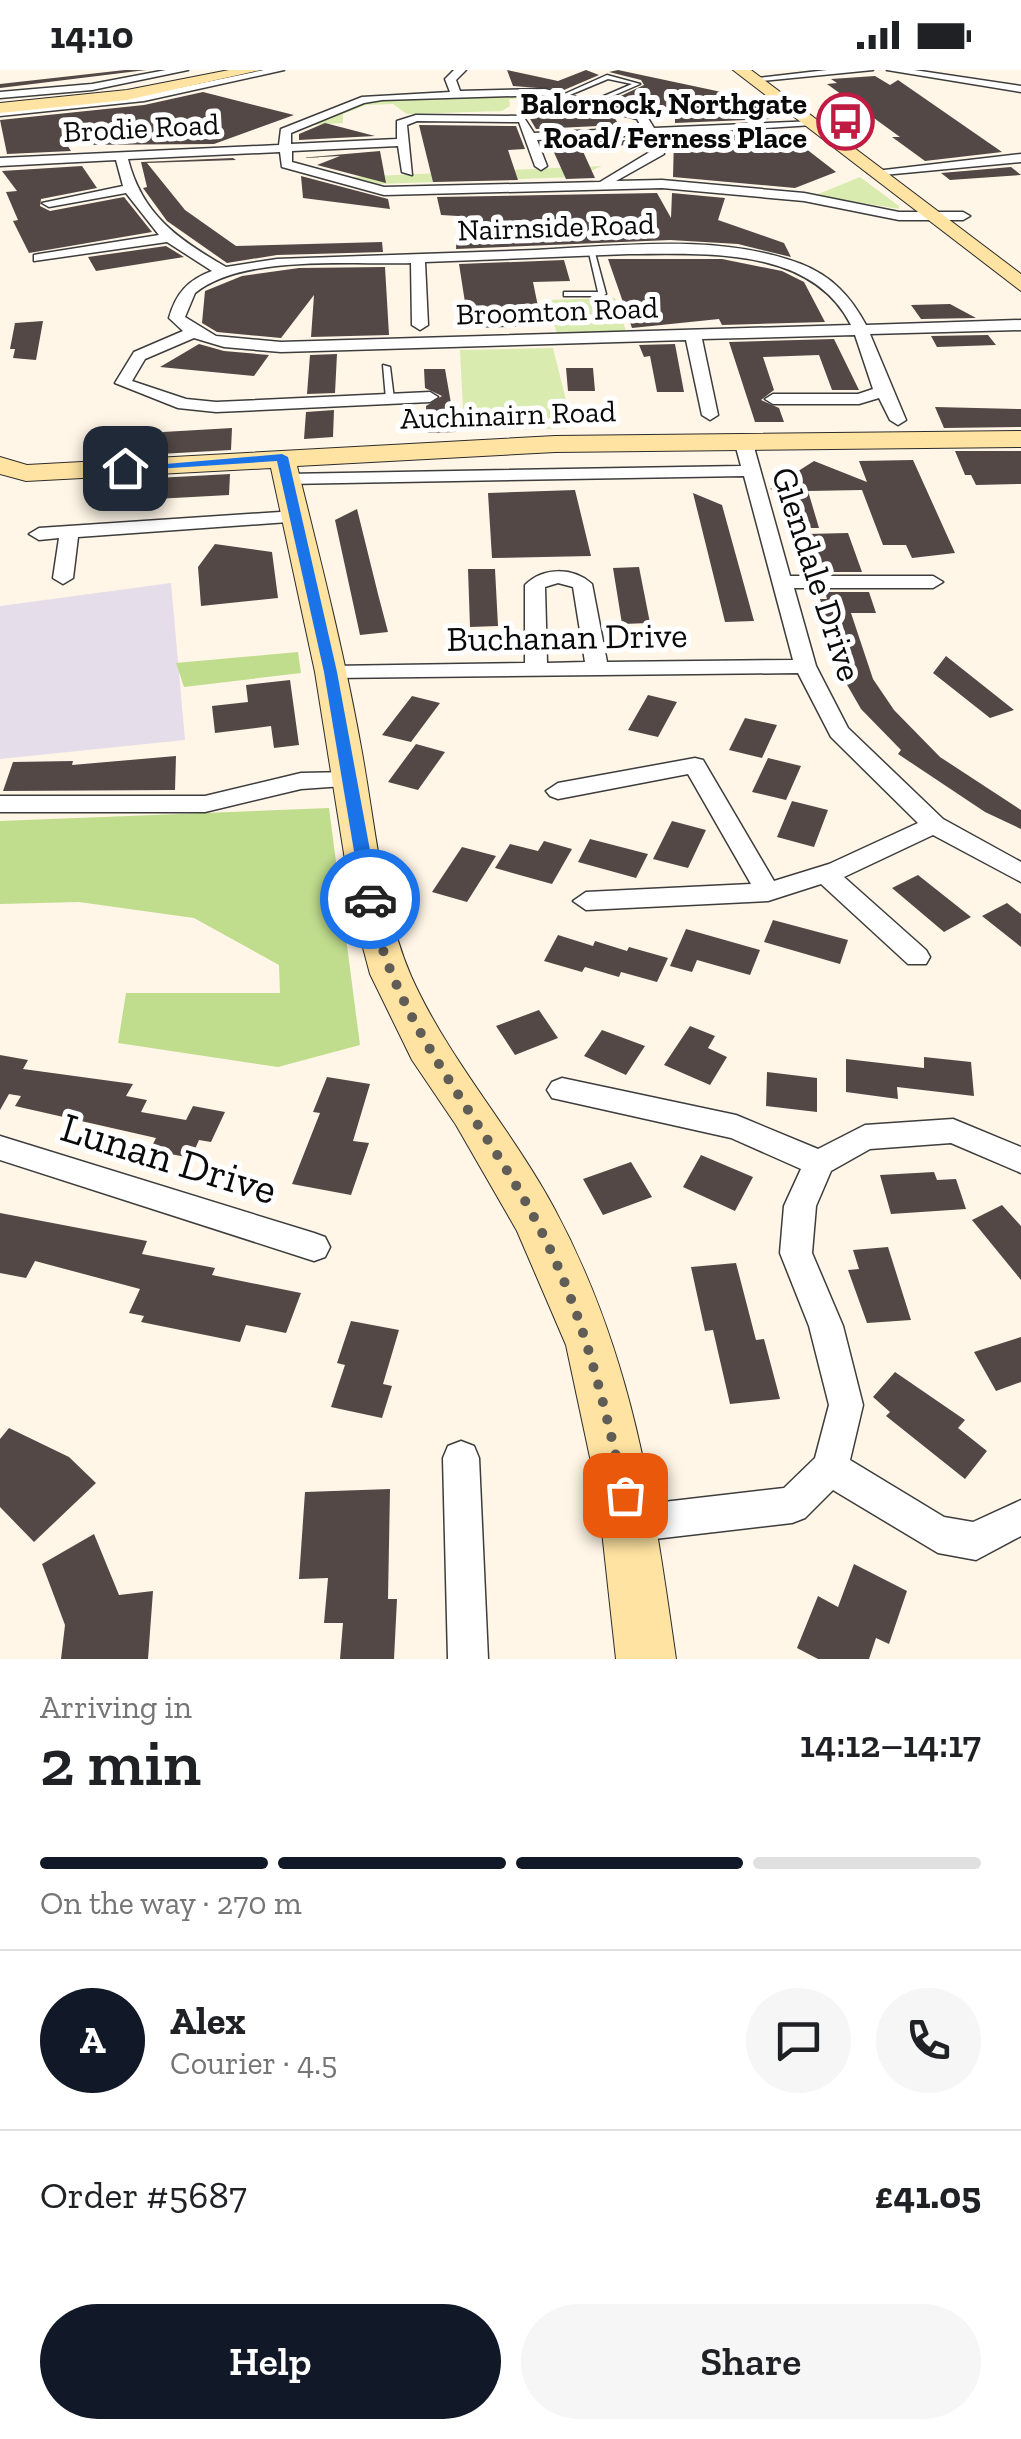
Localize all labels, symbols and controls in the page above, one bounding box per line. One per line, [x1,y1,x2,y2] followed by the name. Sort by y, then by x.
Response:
[50,12,134,58] text: 14:10
[520,86,807,156] place label: Balornock, Northgate Road/ Ferness Place
[816,91,876,151] bus stop icon: Balornock, Northgate Road/ Ferness Place
[62,106,221,150] street label: Brodie Road
[457,206,656,248] street label: Nairnside Road
[455,289,659,333] street label: Broomton Road
[399,393,617,437] street label: Auchinairn Road
[83,426,168,511] pin
[98,441,153,496] icon: home
[763,462,871,686] street label: Glendale Drive
[446,614,688,660] street label: Buchanan Drive
[320,849,420,949] courier
[343,872,398,927] icon: car
[55,1101,283,1215] street label: Lunan Drive
[583,1453,668,1538] pin
[598,1468,653,1523] icon: bag
[40,1688,192,1726] text: Arriving in
[800,1721,981,1767] text: 14:12–14:17
[40,1724,201,1802] text: 2 min
[40,1884,302,1922] text: On the way · 270 m
[746,1988,851,2093] button: chat
[876,1988,981,2093] button: phone
[170,1998,246,2044] text: Alex
[79,2017,106,2063] text: A
[170,2044,337,2082] text: Courier · 4.5
[40,2172,247,2218] text: Order #5687
[875,2172,981,2218] text: £41.05
[40,2304,501,2419] button: Help
[521,2304,981,2419] button: Share

